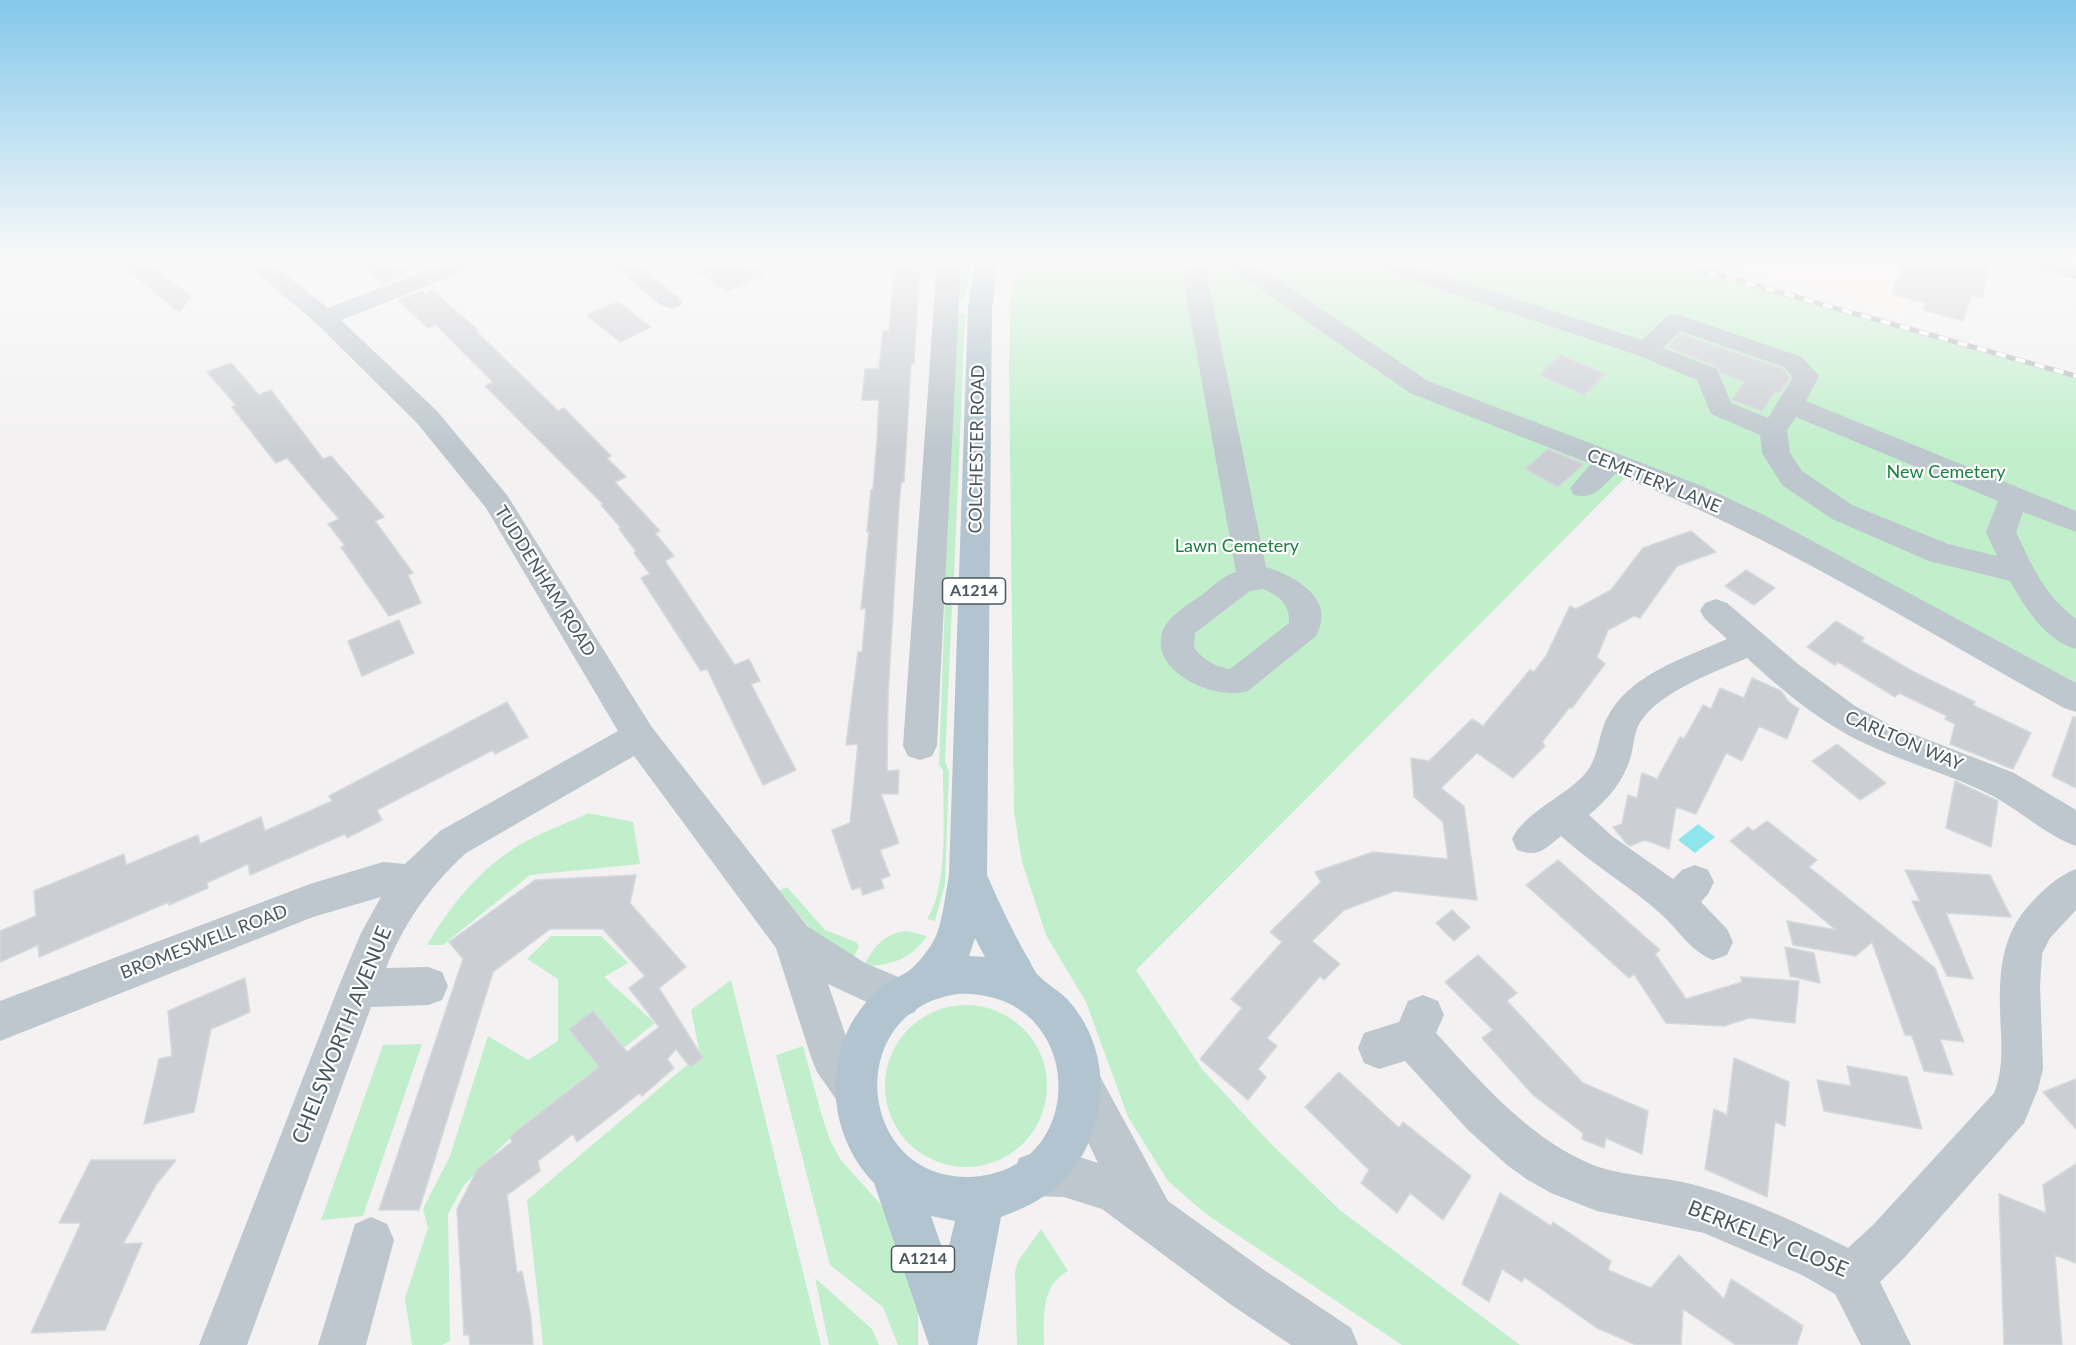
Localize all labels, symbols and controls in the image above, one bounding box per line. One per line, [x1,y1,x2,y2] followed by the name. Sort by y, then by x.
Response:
[965,364,989,534] street label: COLCHESTER ROAD
[1584,444,1724,518] street label: CEMETERY LANE
[1887,461,2005,483] park label: New Cemetery
[490,502,600,660] street label: TUDDENHAM ROAD
[1175,535,1299,557] park label: Lawn Cemetery
[942,578,1006,604] road number: A1214
[1842,706,1966,776] street label: CARLTON WAY
[117,900,291,984] street label: BROMESWELL ROAD
[287,923,397,1147] street label: CHELSWORTH AVENUE
[1684,1195,1852,1283] street label: BERKELEY CLOSE
[892,1246,954,1272] road number: A1214

